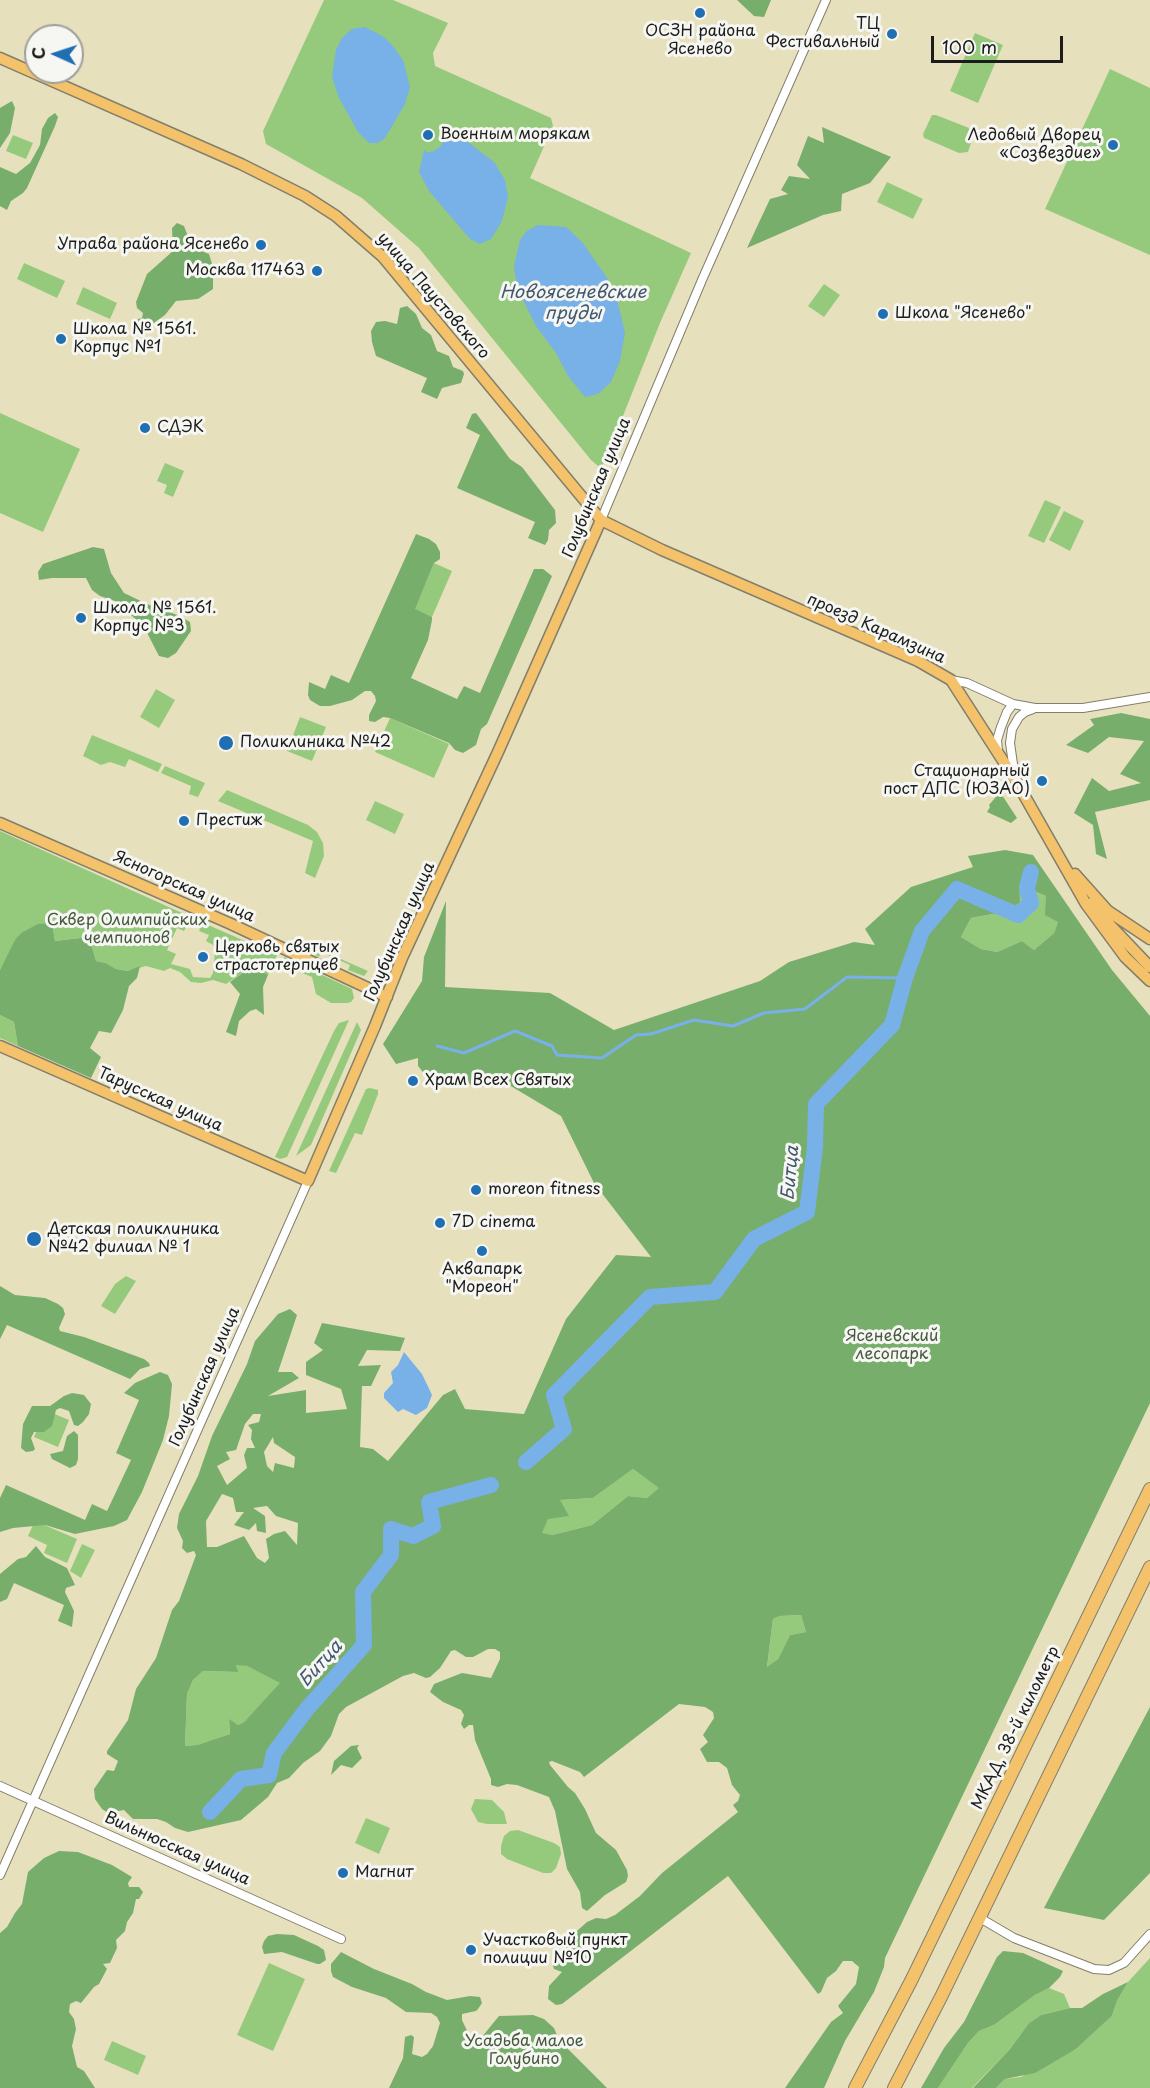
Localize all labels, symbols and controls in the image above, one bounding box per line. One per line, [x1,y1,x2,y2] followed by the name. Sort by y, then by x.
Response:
[693,6,707,20] marker: ОСЗН района Ясенево
[766,15,880,53] place label: ТЦ Фестивальный
[645,22,755,60] place label: ОСЗН района Ясенево
[24,24,84,84] north arrow
[934,24,1066,62] scale bar
[885,27,899,41] marker: ТЦ Фестивальный
[942,33,997,60] text: 100 m
[26,47,50,60] text: С
[440,125,591,145] place label: Военным морякам
[968,126,1101,164] place label: Ледовый Дворец «Созвездие»
[421,128,435,142] marker: Военным морякам
[1106,138,1120,152] marker: Ледовый Дворец «Созвездие»
[373,229,493,363] street label: улица Паустовского
[58,235,249,255] place label: Управа района Ясенево
[254,238,268,252] marker: Управа района Ясенево
[185,261,305,281] place label: Москва 117463
[310,264,324,278] marker: Москва 117463
[500,282,646,324] water label: Новоясеневские пруды
[895,304,1032,324] place label: Школа "Ясенево"
[876,307,890,321] marker: Школа "Ясенево"
[73,320,196,358] place label: Школа № 1561. Корпус №1
[54,332,68,346] marker: Школа № 1561. Корпус №1
[559,415,635,561] street label: Голубинская улица
[157,418,204,438] place label: СДЭК
[138,421,152,435] marker: СДЭК
[804,590,948,668] street label: проезд Карамзина
[93,599,216,637] place label: Школа № 1561. Корпус №3
[74,611,88,625] marker: Школа № 1561. Корпус №3
[240,733,391,753] place label: Поликлиника №42
[217,734,235,752] marker: Поликлиника №42
[883,762,1030,800] place label: Стационарный пост ДПС (ЮЗАО)
[1035,774,1049,788] marker: Стационарный пост ДПС (ЮЗАО)
[196,811,262,831] place label: Престиж
[177,814,191,828] marker: Престиж
[111,847,257,927] street label: Ясногорская улица
[361,859,439,1005] street label: Голубинская улица
[47,911,207,949] park label: Сквер Олимпийских чемпионов
[215,938,339,976] place label: Церковь святых страстотерпцев
[196,950,210,964] marker: Церковь святых страстотерпцев
[95,1064,225,1136] street label: Тарусская улица
[425,1071,571,1091] place label: Храм Всех Святых
[406,1074,420,1088] marker: Храм Всех Святых
[778,1145,804,1201] water label: Битца
[488,1180,600,1200] place label: moreon fitness
[469,1183,483,1197] marker: moreon fitness
[452,1213,535,1233] place label: 7D cinema
[433,1216,447,1230] marker: 7D cinema
[48,1220,219,1258] place label: Детская поликлиника №42 филиал № 1
[25,1230,43,1248] marker: Детская поликлиника №42 филиал № 1
[475,1244,489,1258] marker: Аквапарк "Мореон"
[442,1260,522,1298] place label: Аквапарк "Мореон"
[166,1304,244,1450] street label: Голубинская улица
[846,1327,938,1365] park label: Ясеневский лесопарк
[295,1637,347,1691] water label: Битца
[968,1643,1064,1813] street label: МКАД, 38-й километр
[101,1808,253,1890] street label: Вильнюсская улица
[355,1863,414,1883] place label: Магнит
[336,1866,350,1880] marker: Магнит
[483,1931,628,1969] place label: Участковый пункт полиции №10
[464,1943,478,1957] marker: Участковый пункт полиции №10
[464,2032,584,2070] park label: Усадьба малое Голубино

